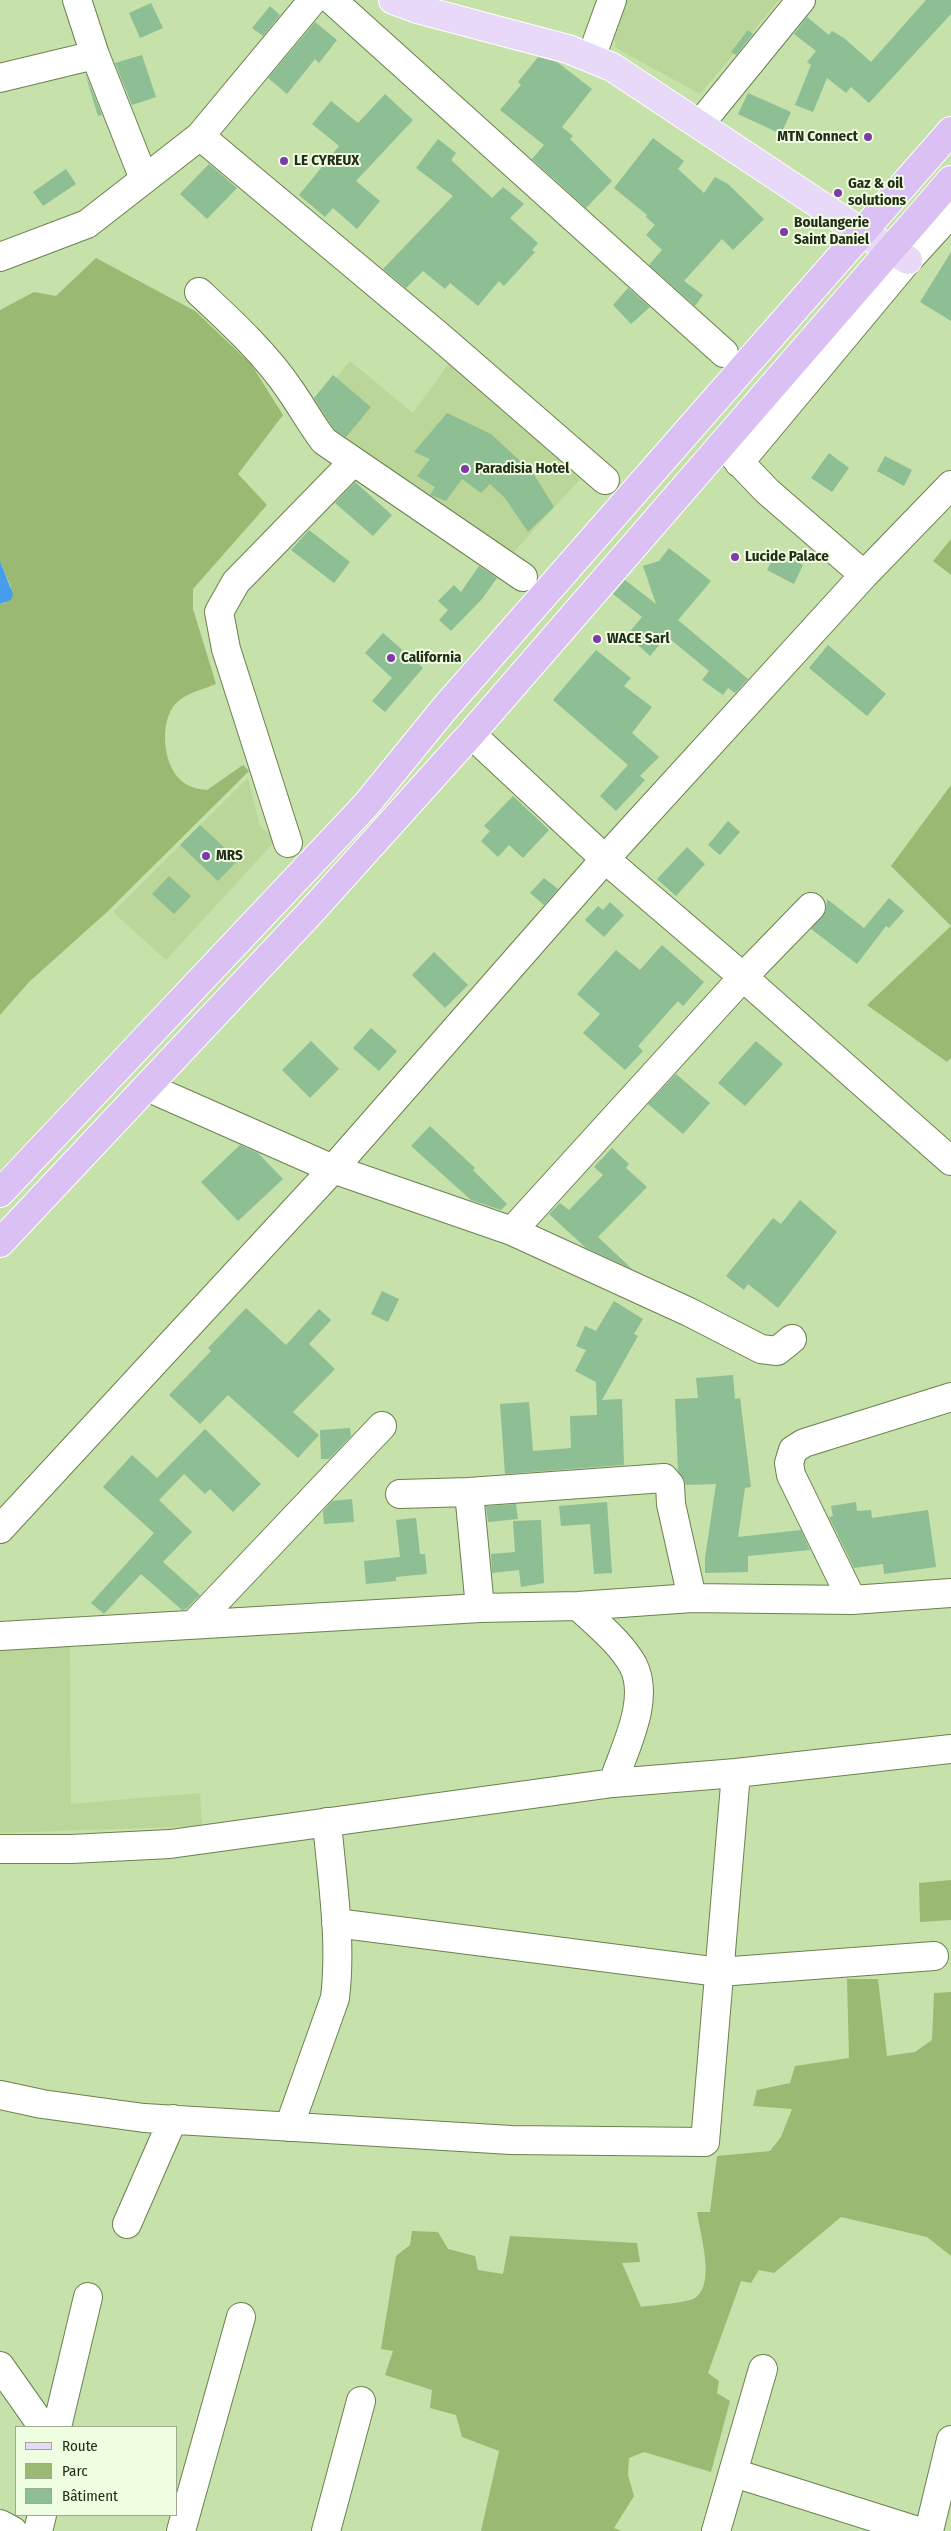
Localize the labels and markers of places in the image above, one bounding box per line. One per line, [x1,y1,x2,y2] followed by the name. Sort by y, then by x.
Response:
[777,128,858,146] place label: MTN Connect
[862,131,874,143] marker: MTN Connect
[294,152,359,170] place label: LE CYREUX
[278,155,290,167] marker: LE CYREUX
[848,175,906,210] place label: Gaz & oil solutions
[832,187,844,199] marker: Gaz & oil solutions
[794,214,869,249] place label: Boulangerie Saint Daniel
[778,226,790,238] marker: Boulangerie Saint Daniel
[475,460,569,478] place label: Paradisia Hotel
[459,463,471,475] marker: Paradisia Hotel
[745,548,829,566] place label: Lucide Palace
[729,551,741,563] marker: Lucide Palace
[607,630,669,648] place label: WACE Sarl
[591,633,603,645] marker: WACE Sarl
[401,649,461,667] place label: California
[385,652,397,664] marker: California
[216,847,243,865] place label: MRS
[200,850,212,862] marker: MRS

